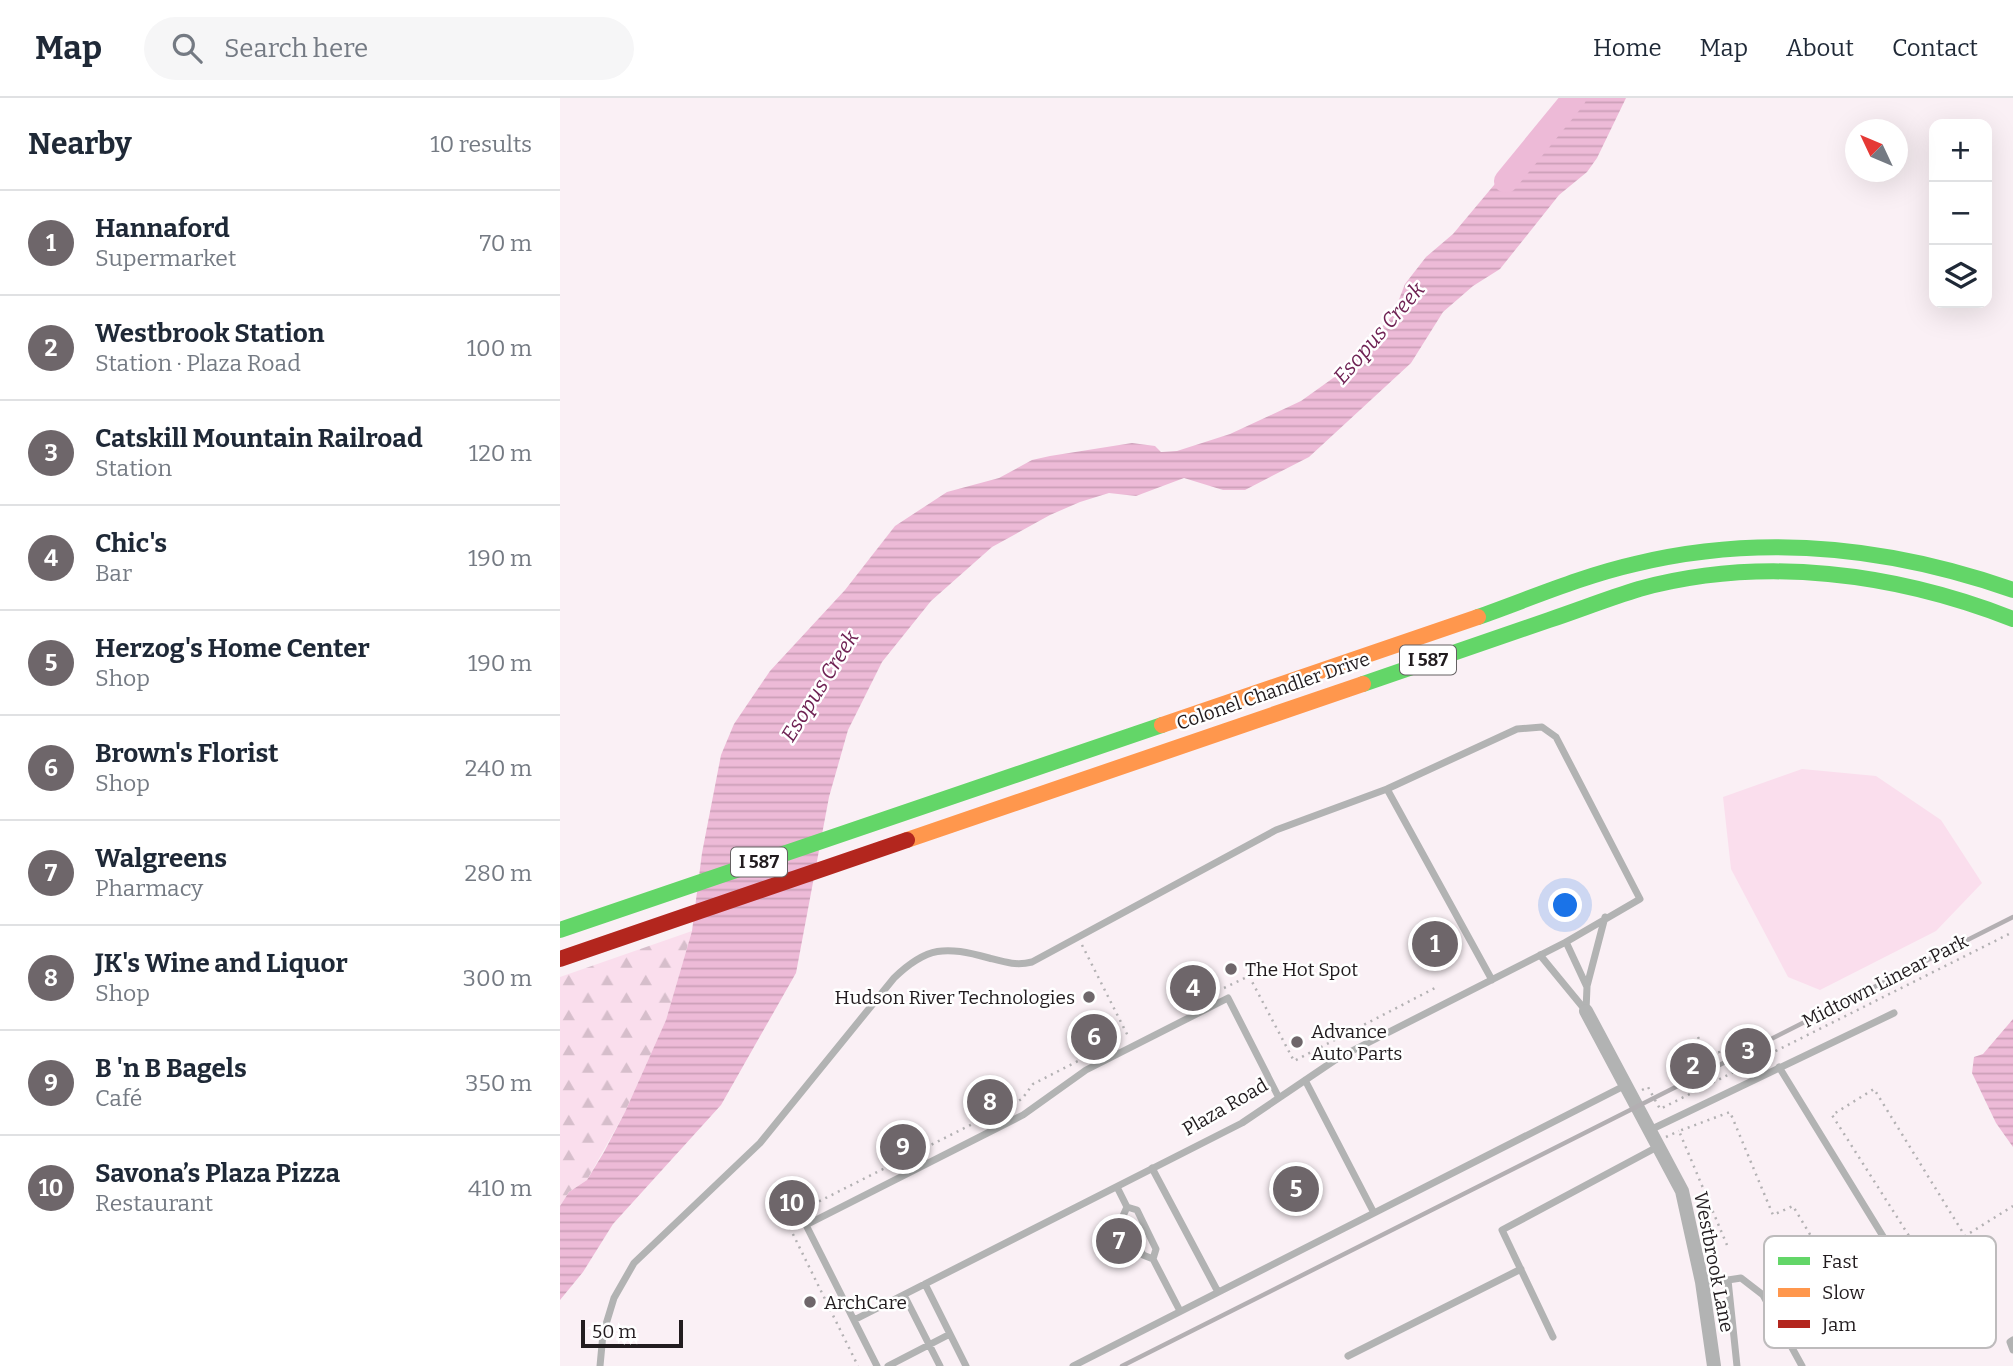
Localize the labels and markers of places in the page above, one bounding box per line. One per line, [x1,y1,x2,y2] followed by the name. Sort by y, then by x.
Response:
[1412,918,1458,970] pin: 1
[1245,958,1358,981] place label: The Hot Spot
[1223,961,1239,977] marker: The Hot Spot
[1170,962,1216,1014] pin: 4
[835,986,1075,1009] place label: Hudson River Technologies
[1081,989,1097,1005] marker: Hudson River Technologies
[1071,1011,1117,1063] pin: 6
[1311,1020,1402,1065] place label: Advance Auto Parts
[1725,1025,1771,1077] pin: 3
[1289,1034,1305,1050] marker: Advance Auto Parts
[1670,1040,1716,1092] pin: 2
[967,1076,1013,1128] pin: 8
[880,1121,926,1173] pin: 9
[1273,1163,1319,1215] pin: 5
[769,1177,815,1229] pin: 10
[1096,1215,1142,1267] pin: 7
[824,1291,907,1314] place label: ArchCare
[802,1294,818,1310] marker: ArchCare

